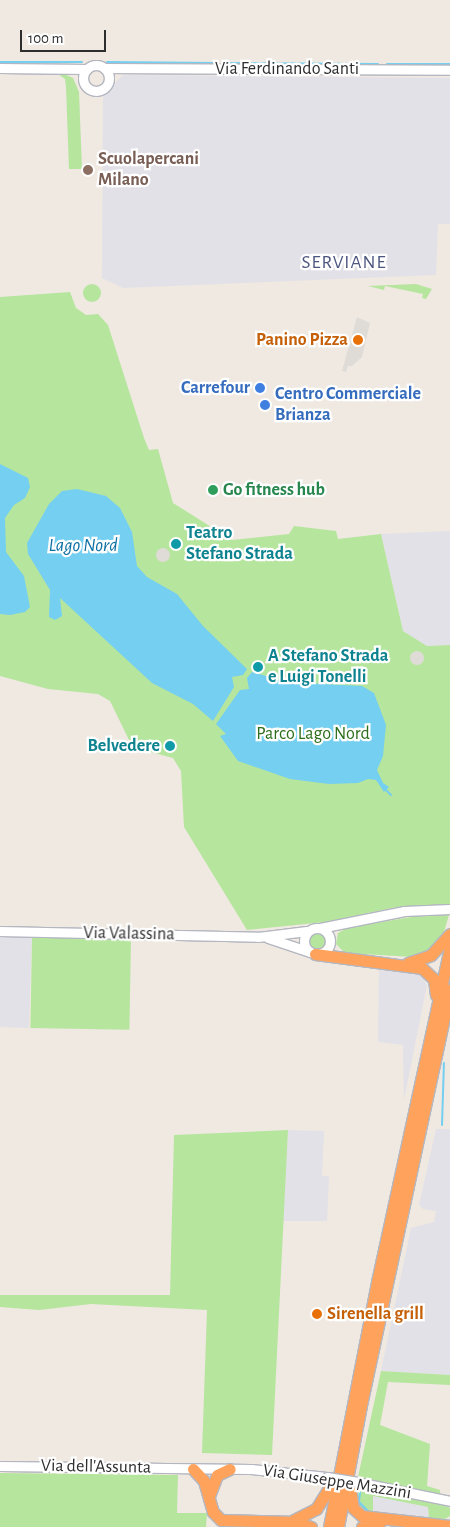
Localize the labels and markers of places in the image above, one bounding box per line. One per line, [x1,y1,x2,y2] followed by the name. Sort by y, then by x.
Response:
[98,149,199,192] place label: Scuolapercani Milano
[82,164,94,176] marker: Scuolapercani Milano
[256,329,348,351] place label: Panino Pizza
[352,334,364,346] marker: Panino Pizza
[181,377,250,399] place label: Carrefour
[254,382,266,394] marker: Carrefour
[275,384,421,426] place label: Centro Commerciale Brianza
[259,399,271,411] marker: Centro Commerciale Brianza
[223,479,325,501] place label: Go fitness hub
[207,484,219,496] marker: Go fitness hub
[186,523,293,566] place label: Teatro Stefano Strada
[170,538,182,550] marker: Teatro Stefano Strada
[268,646,388,689] place label: A Stefano Strada e Luigi Tonelli
[252,661,264,673] marker: A Stefano Strada e Luigi Tonelli
[88,735,160,757] place label: Belvedere
[164,740,176,752] marker: Belvedere
[327,1303,424,1325] place label: Sirenella grill
[311,1308,323,1320] marker: Sirenella grill

